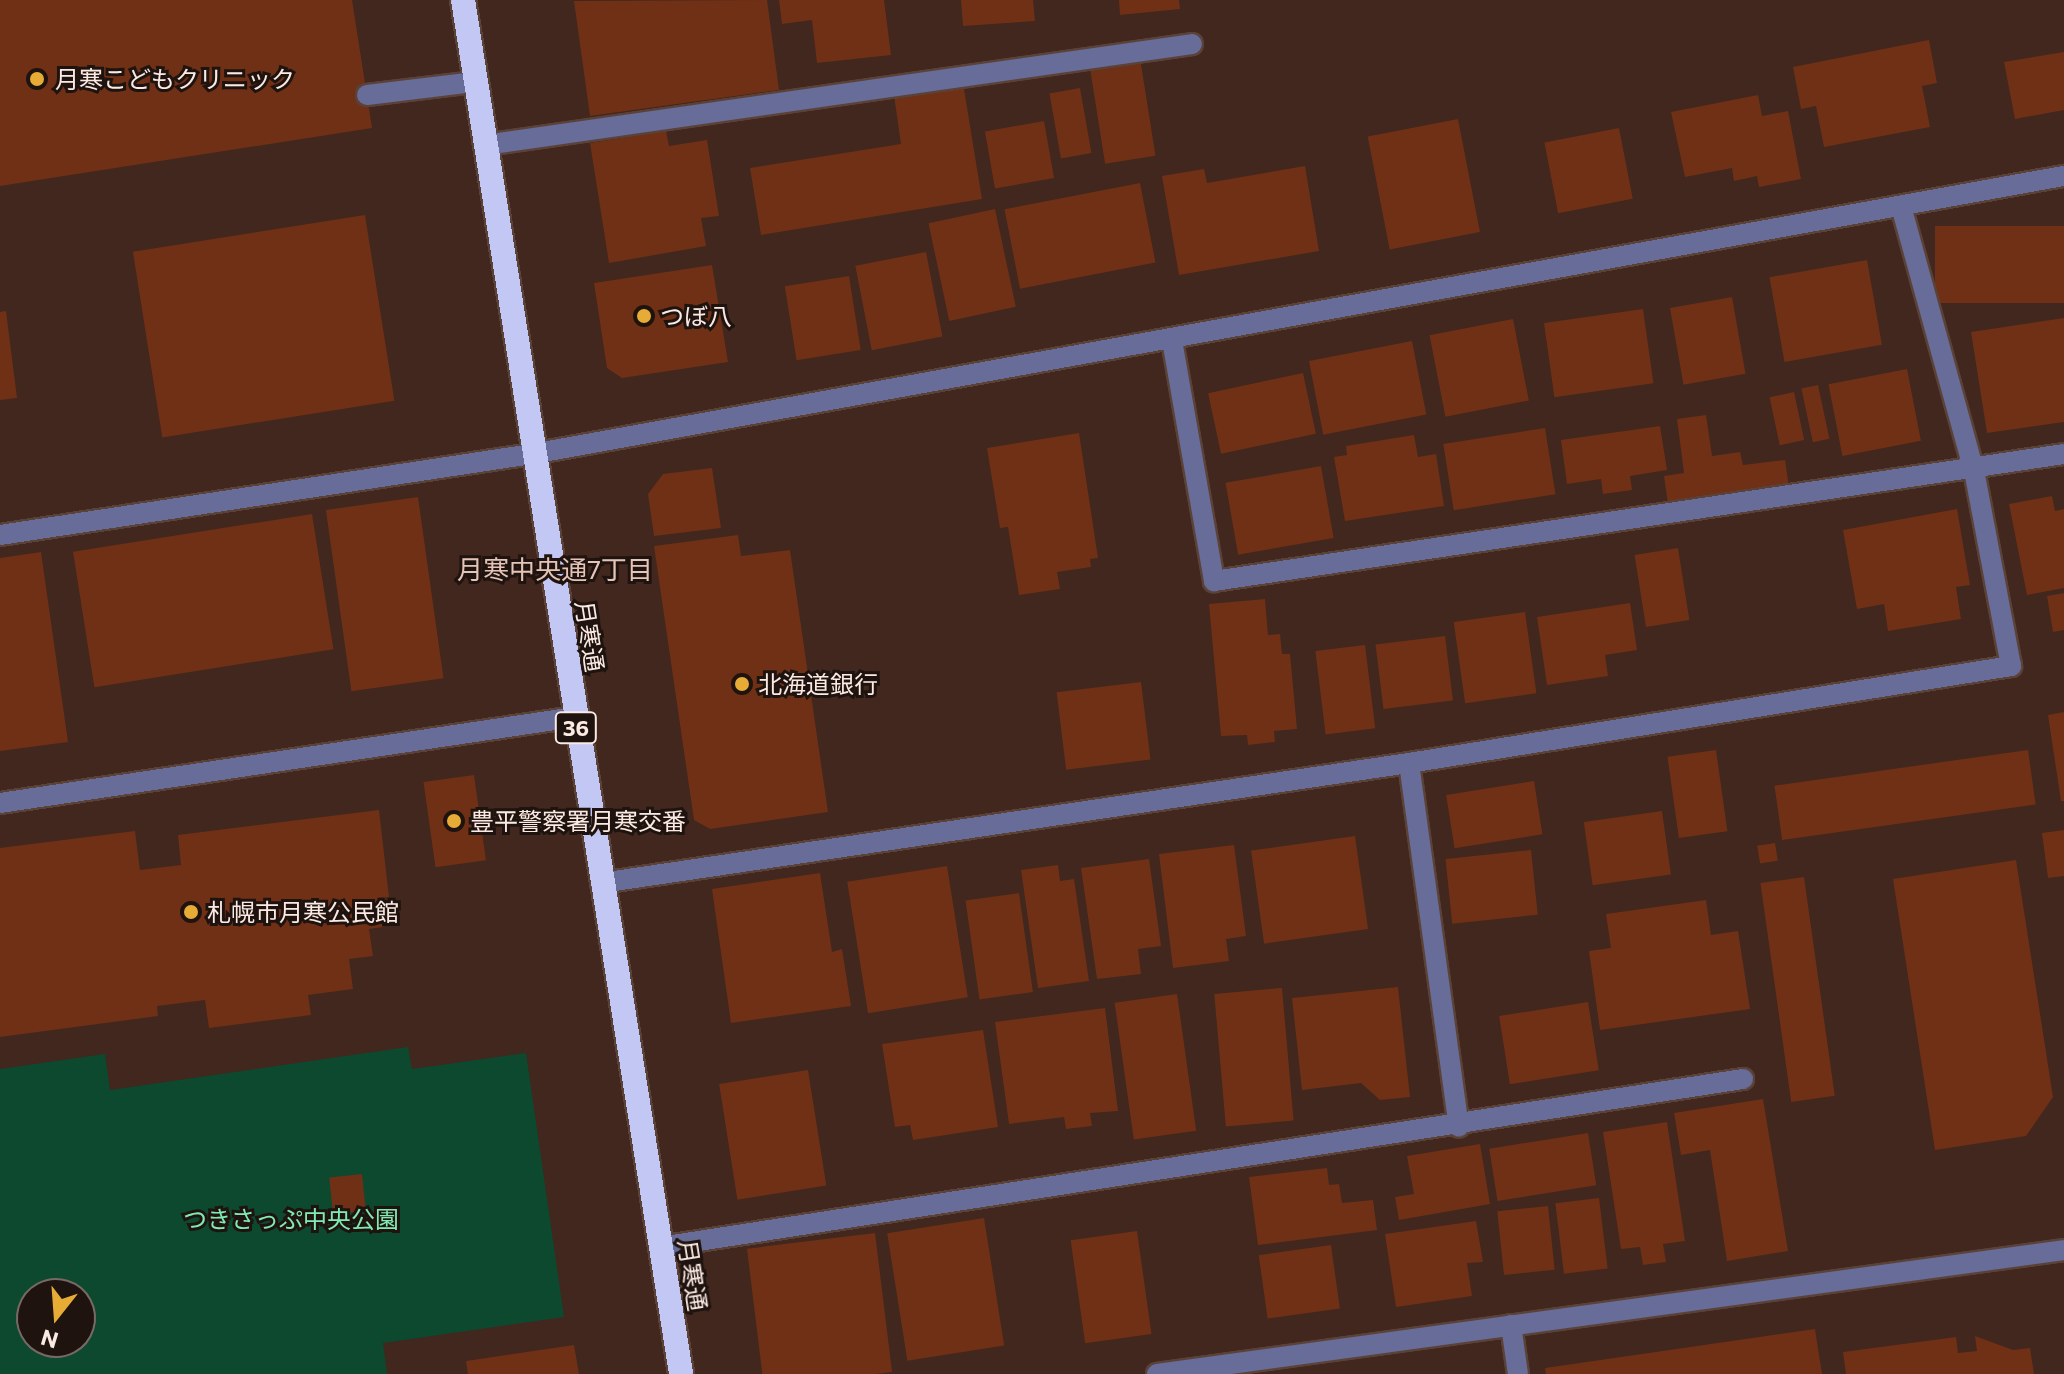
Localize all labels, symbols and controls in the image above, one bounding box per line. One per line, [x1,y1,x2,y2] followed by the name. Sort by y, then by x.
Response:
[55,65,295,93] place label: 月寒こどもクリニック
[26,68,48,90] marker: 月寒こどもクリニック
[660,302,732,330] place label: つぼ八
[635,307,653,325] marker: つぼ八
[457,553,653,585] district label: 月寒中央通7丁目
[570,598,610,674] street label: 月寒通
[758,670,878,698] place label: 北海道銀行
[733,675,751,693] marker: 北海道銀行
[554,710,598,746] road number: 36
[470,807,686,835] place label: 豊平警察署月寒交番
[445,812,463,830] marker: 豊平警察署月寒交番
[207,898,399,926] place label: 札幌市月寒公民館
[182,903,200,921] marker: 札幌市月寒公民館
[183,1205,399,1233] park label: つきさっぷ中央公園
[673,1237,713,1313] street label: 月寒通
[16,1278,96,1358] north arrow
[38,1324,61,1355] text: N

